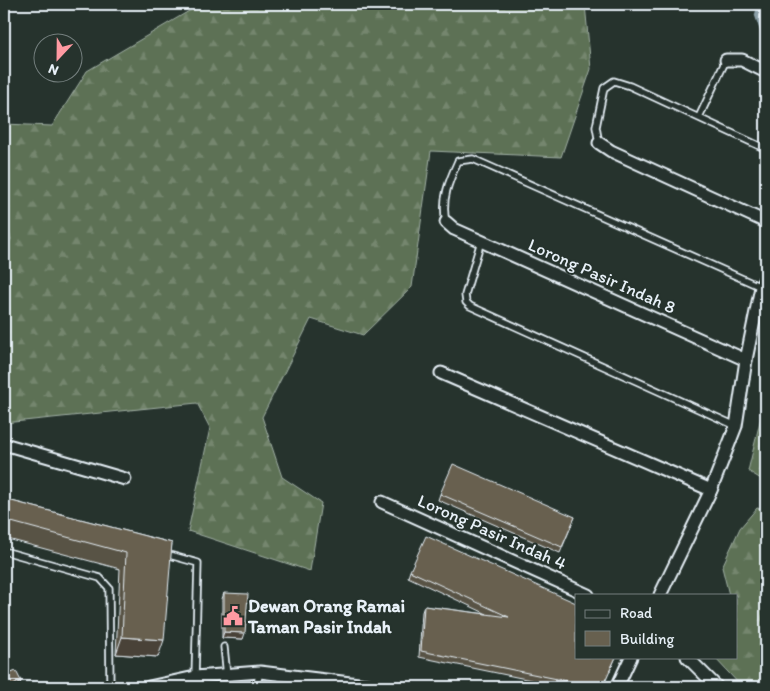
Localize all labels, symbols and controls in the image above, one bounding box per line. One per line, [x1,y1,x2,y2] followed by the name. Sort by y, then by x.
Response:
[32,32,82,82] north arrow
[46,60,61,79] text: N
[525,234,679,319] street label: Lorong Pasir Indah 8
[414,489,570,575] street label: Lorong Pasir Indah 4
[575,594,738,658] legend
[247,595,405,638] place label: Dewan Orang Ramai Taman Pasir Indah
[620,604,653,622] text: Road
[222,605,244,627] public building icon: Dewan Orang Ramai Taman Pasir Indah
[620,630,674,648] text: Building

